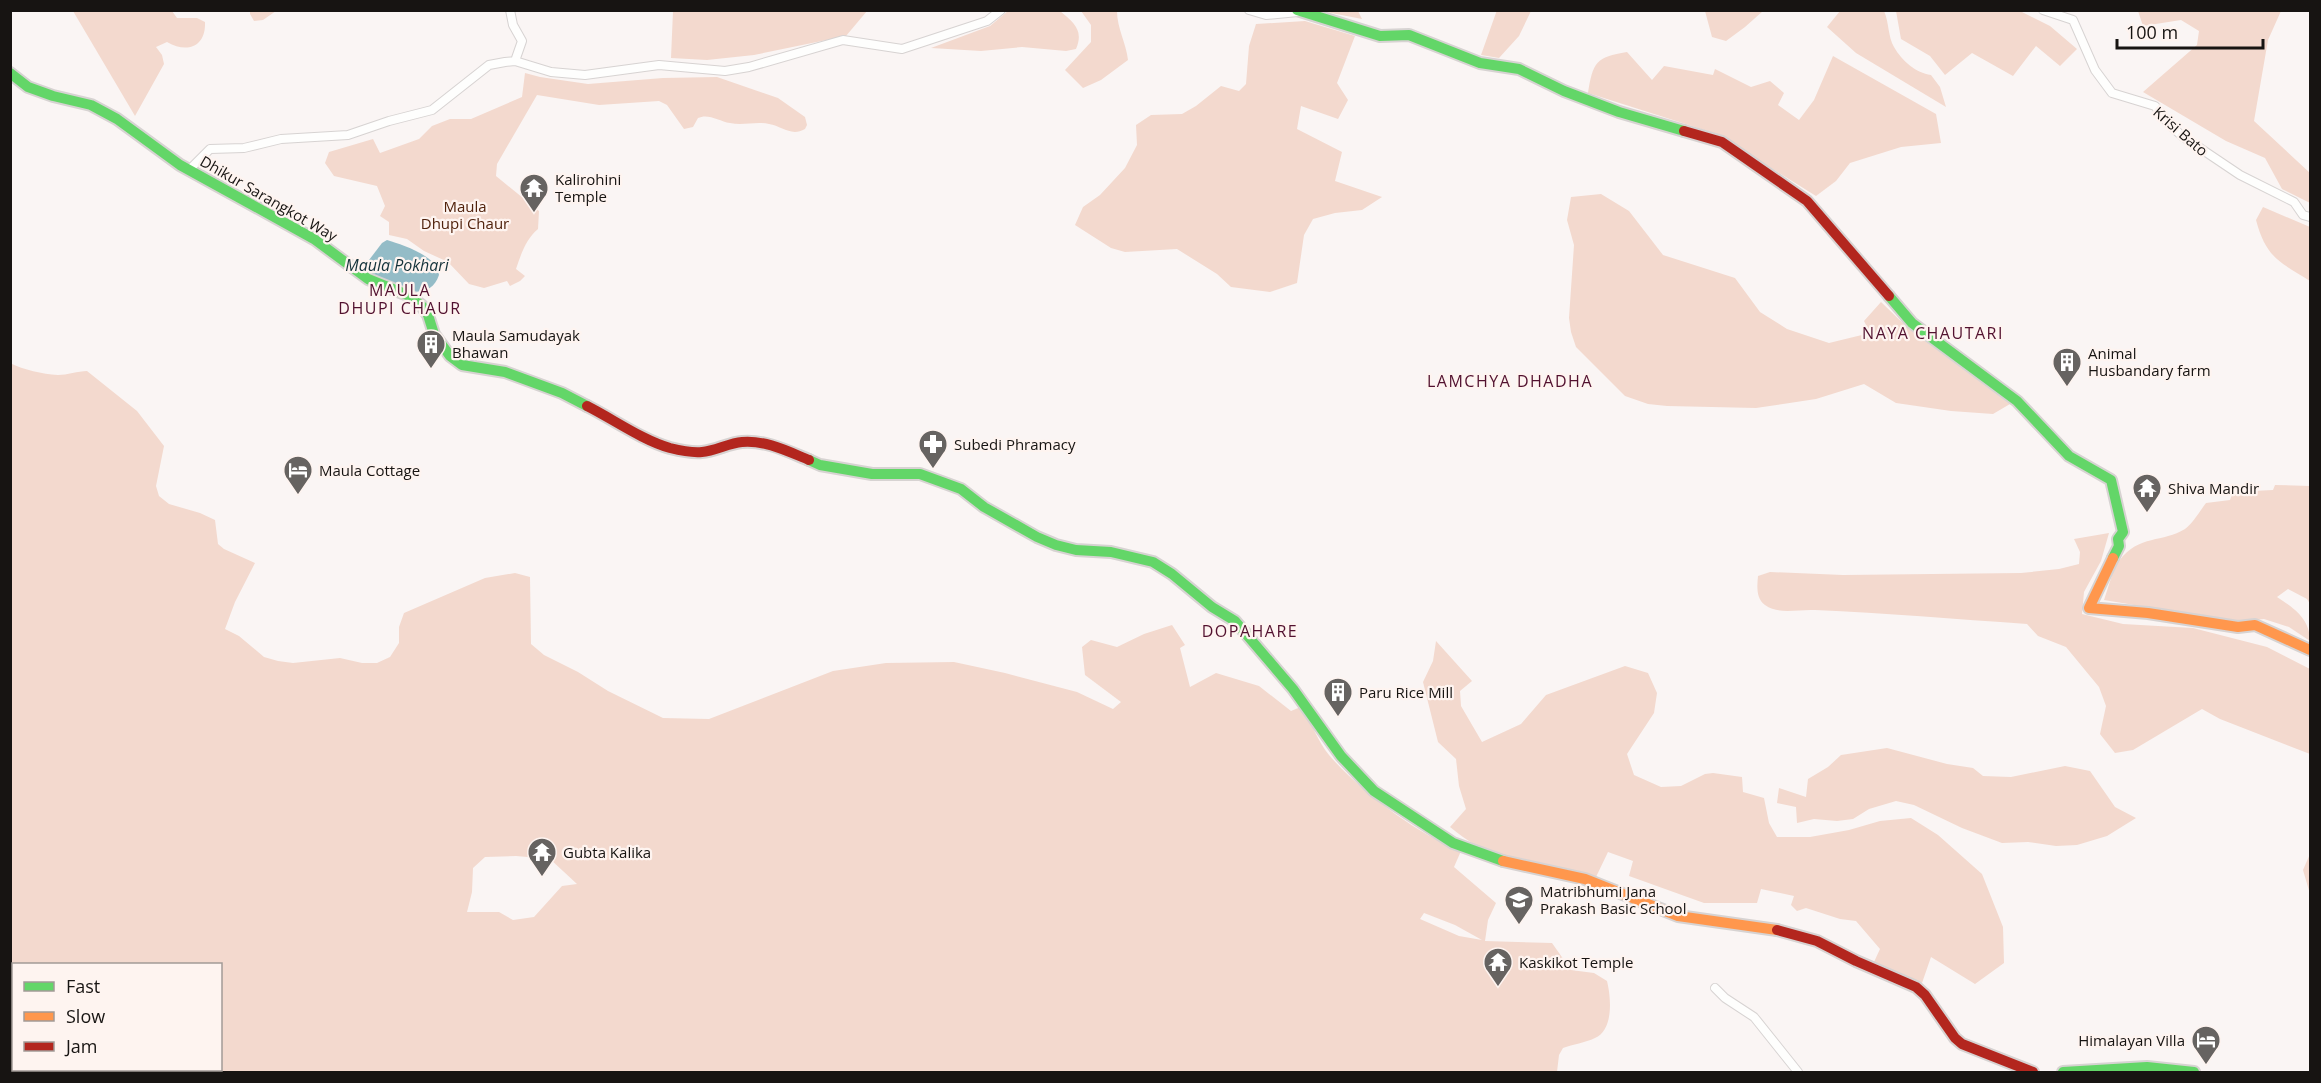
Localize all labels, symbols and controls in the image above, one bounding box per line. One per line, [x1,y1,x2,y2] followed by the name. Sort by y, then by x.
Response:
[2117,12,2262,50] scale bar
[2126,20,2178,44] text: 100 m
[2149,102,2213,160] street label: Krisi Bato
[197,151,342,246] street label: Dhikur Sarangkot Way
[555,169,621,206] place label: Kalirohini Temple
[518,172,550,214] temple icon: Kalirohini Temple
[421,196,509,233] park label: Maula Dhupi Chaur
[345,254,450,276] water label: Maula Pokhari
[338,279,462,319] district label: MAULA DHUPI CHAUR
[1862,322,2004,344] district label: NAYA CHAUTARI
[452,325,580,362] place label: Maula Samudayak Bhawan
[415,328,447,370] building icon: Maula Samudayak Bhawan
[2088,343,2211,380] place label: Animal Husbandary farm
[2051,346,2083,388] building icon: Animal Husbandary farm
[1427,370,1593,392] district label: LAMCHYA DHADHA
[917,428,949,470] pharmacy icon: Subedi Phramacy
[954,434,1076,454] place label: Subedi Phramacy
[282,454,314,496] hotel icon: Maula Cottage
[319,460,420,480] place label: Maula Cottage
[2131,472,2163,514] temple icon: Shiva Mandir
[2168,478,2259,498] place label: Shiva Mandir
[1202,620,1298,642] district label: DOPAHARE
[1322,676,1354,718] building icon: Paru Rice Mill
[1359,682,1453,702] place label: Paru Rice Mill
[526,836,558,878] temple icon: Gubta Kalika
[563,842,651,862] place label: Gubta Kalika
[1540,881,1686,918] place label: Matribhumi Jana Prakash Basic School
[1503,884,1535,926] school or university icon: Matribhumi Jana Prakash Basic School
[1482,946,1514,988] temple icon: Kaskikot Temple
[1519,952,1633,972] place label: Kaskikot Temple
[12,963,222,1071] legend
[66,974,100,998] text: Fast
[66,1004,105,1028] text: Slow
[2190,1024,2222,1066] hotel icon: Himalayan Villa
[2078,1030,2185,1050] place label: Himalayan Villa
[64,1034,98,1058] text: Jam

